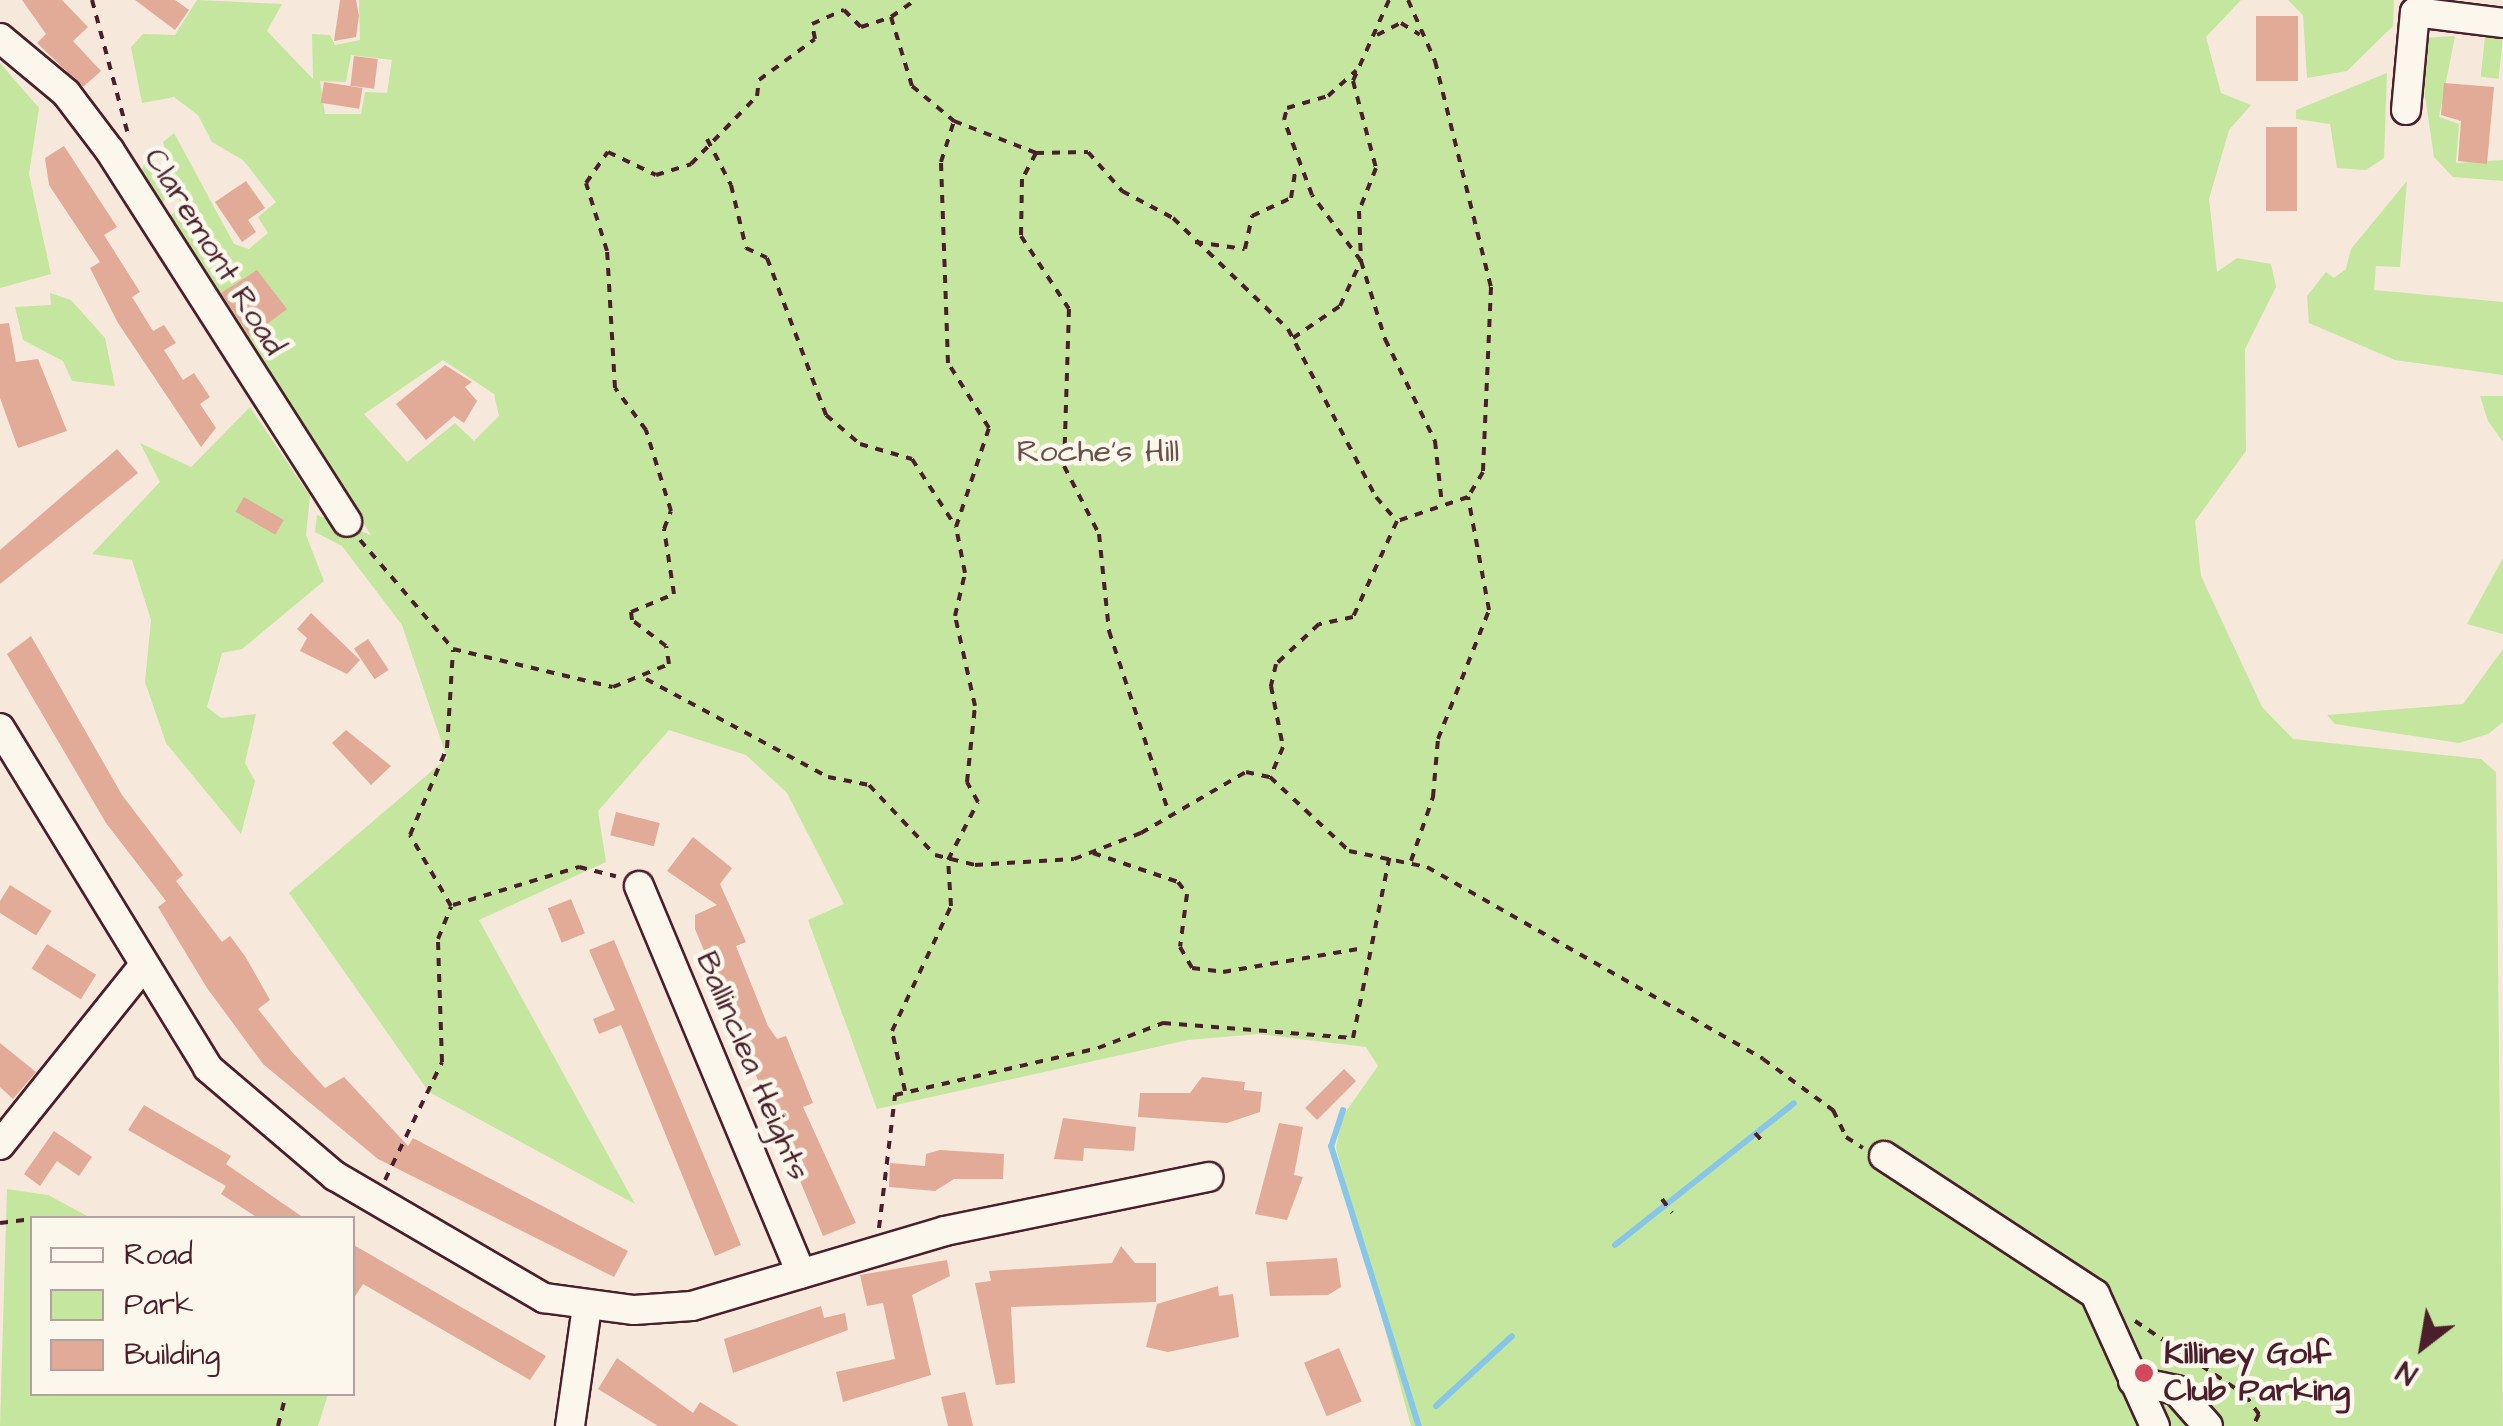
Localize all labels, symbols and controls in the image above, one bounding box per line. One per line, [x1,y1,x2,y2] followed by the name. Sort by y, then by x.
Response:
[135,141,293,363] street label: Claremont Road
[1017,433,1179,471] park label: Roche's Hill
[687,946,817,1186] street label: Ballinclea Heights
[30,1216,355,1396] legend
[124,1234,193,1276] text: Road
[124,1284,193,1326] text: Park
[2373,1296,2473,1396] north arrow
[124,1334,220,1376] text: Building
[2164,1336,2350,1411] place label: Killiney Golf Club Parking
[2390,1351,2425,1393] text: N
[2133,1362,2155,1384] marker: Killiney Golf Club Parking

